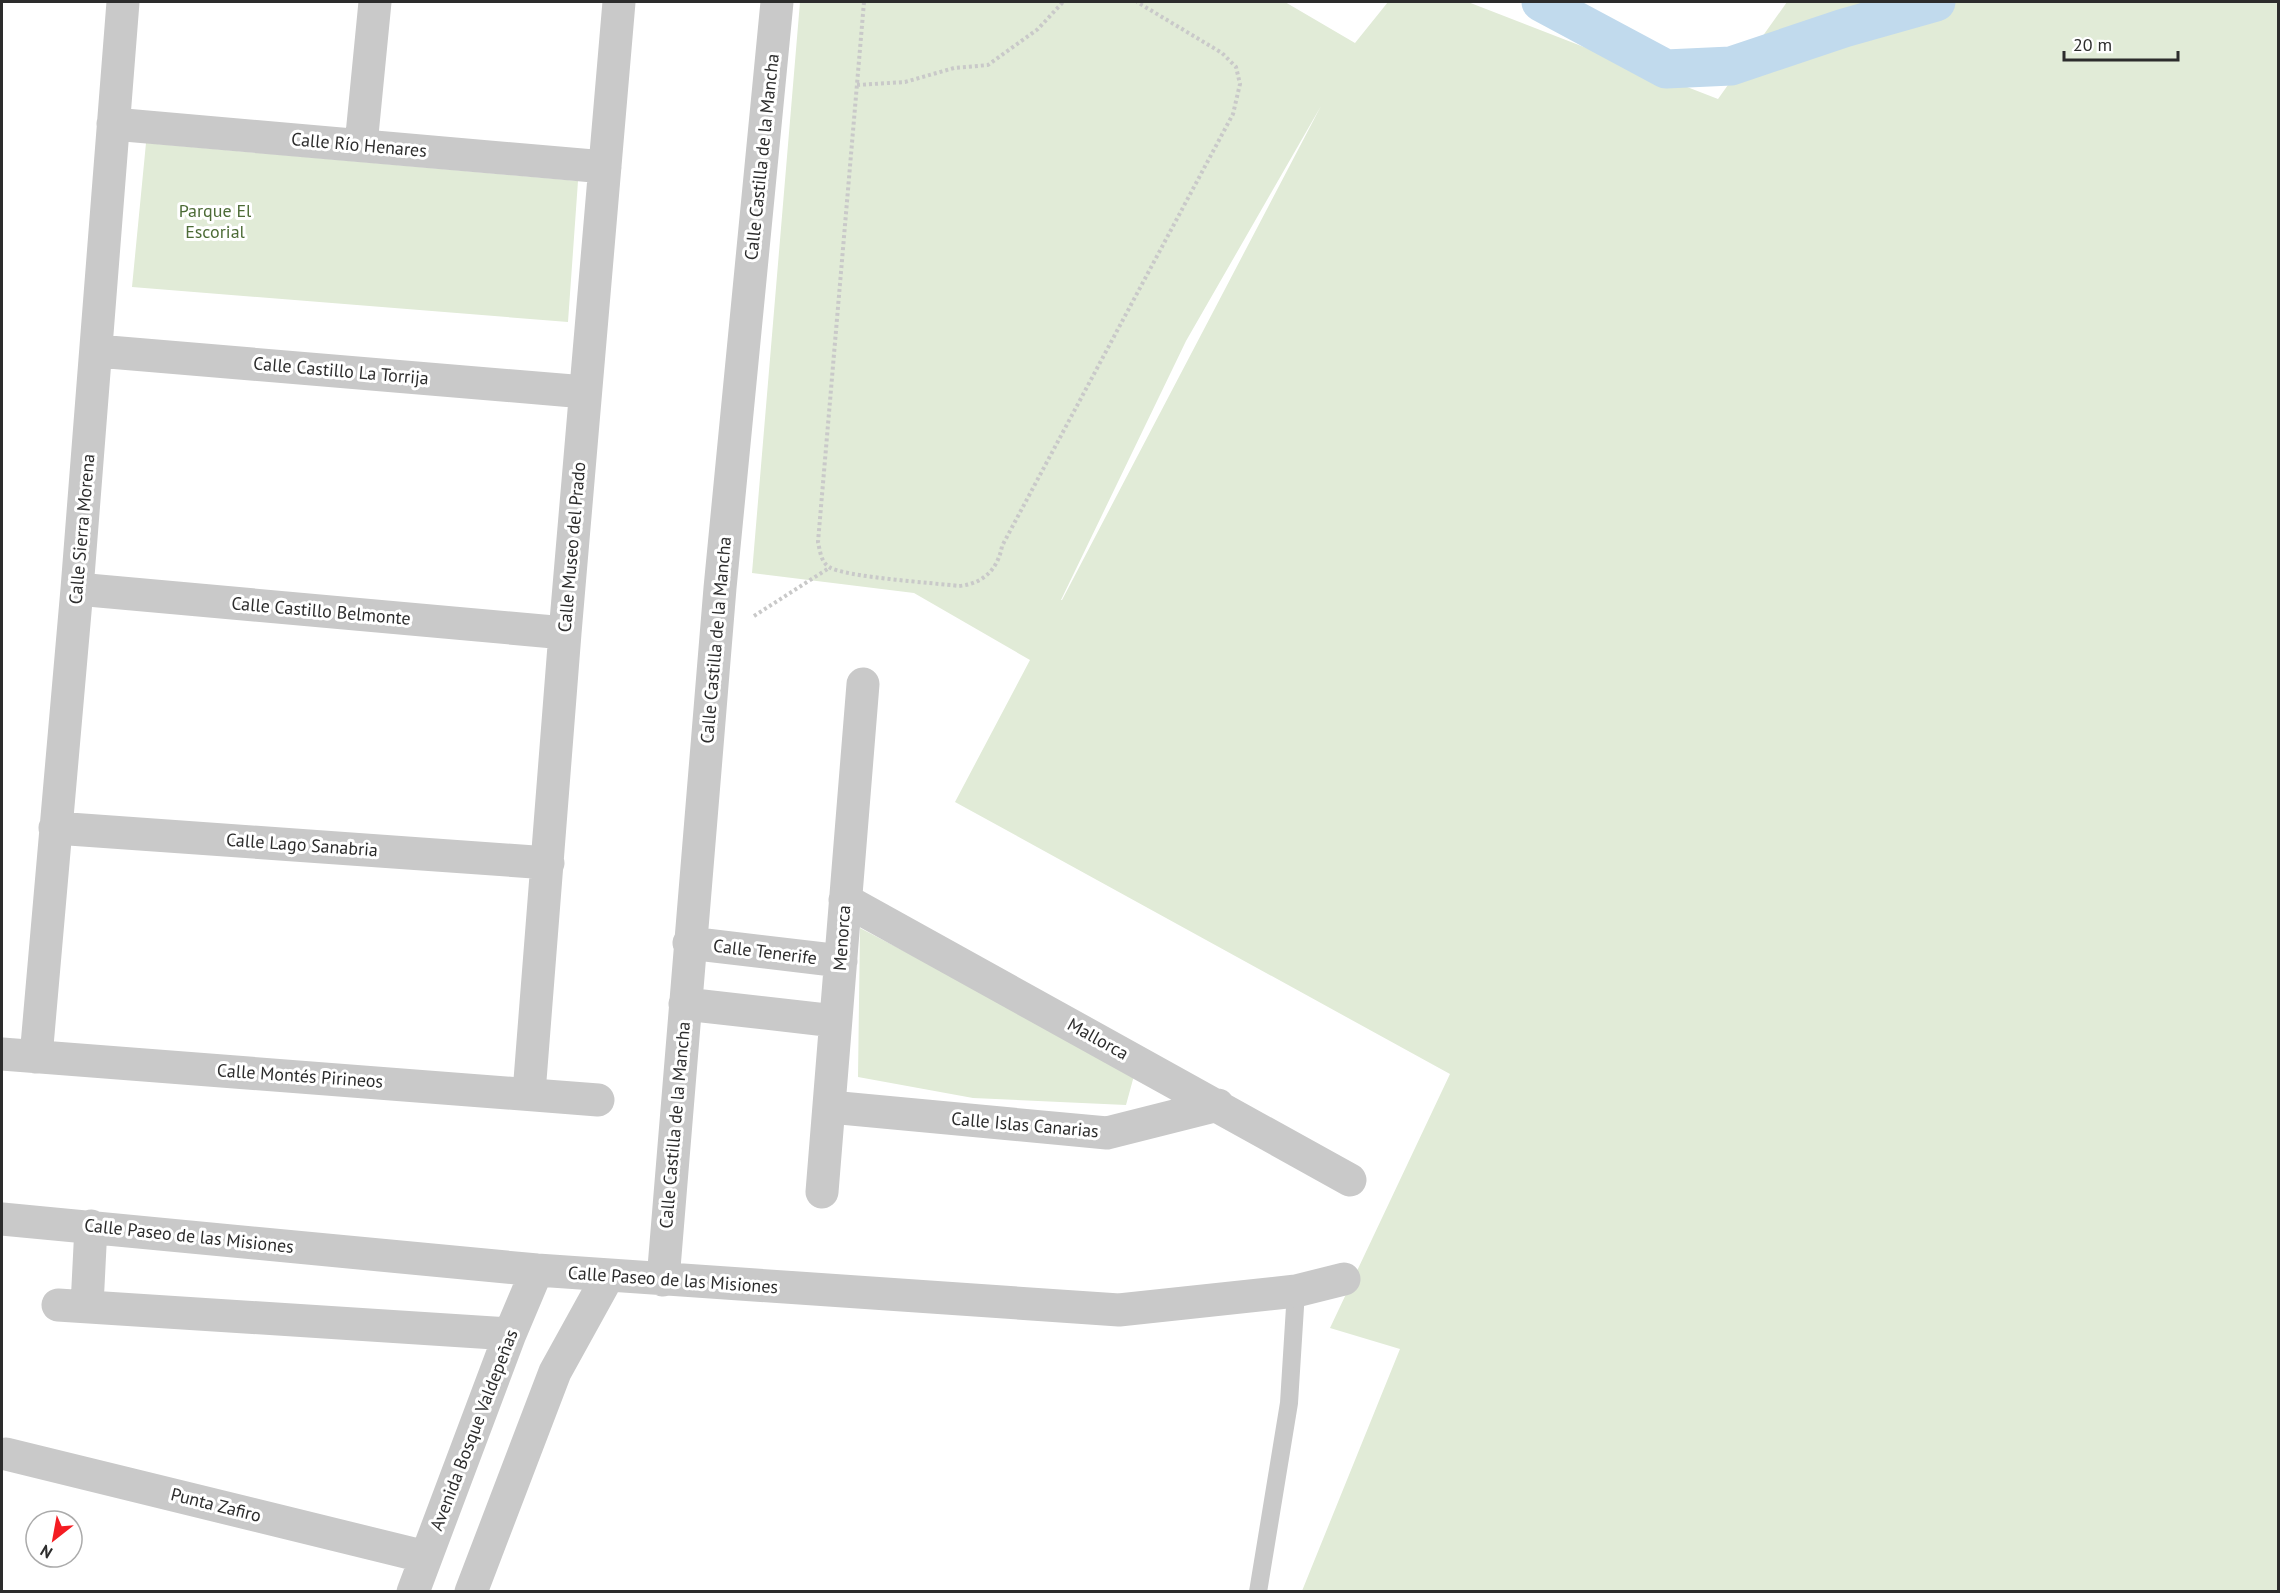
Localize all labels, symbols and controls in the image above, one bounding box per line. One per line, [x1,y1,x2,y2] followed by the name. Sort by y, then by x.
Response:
[2064,24,2178,62] scale bar
[2073,33,2112,56] text: 20 m
[739,53,784,261] street label: Calle Castilla de la Mancha
[290,127,428,162] street label: Calle Río Henares
[179,199,252,243] park label: Parque El Escorial
[252,351,430,390] street label: Calle Castillo La Torrija
[63,453,100,605] street label: Calle Sierra Morena
[553,461,590,633] street label: Calle Museo del Prado
[695,536,736,744] street label: Calle Castilla de la Mancha
[230,591,412,630] street label: Calle Castillo Belmonte
[225,828,379,861] street label: Calle Lago Sanabria
[828,904,855,972] street label: Menorca
[712,934,818,969] street label: Calle Tenerife
[1064,1012,1133,1065] street label: Mallorca
[654,1021,695,1229] street label: Calle Castilla de la Mancha
[216,1058,384,1093] street label: Calle Montés Pirineos
[950,1107,1100,1142] street label: Calle Islas Canarias
[83,1213,295,1258] street label: Calle Paseo de las Misiones
[567,1261,779,1298] street label: Calle Paseo de las Misiones
[425,1326,523,1534] street label: Avenida Bosque Valdepeñas
[169,1482,264,1527] street label: Punta Zafiro
[24,1509,84,1569] north arrow
[37,1541,56,1563] text: N

